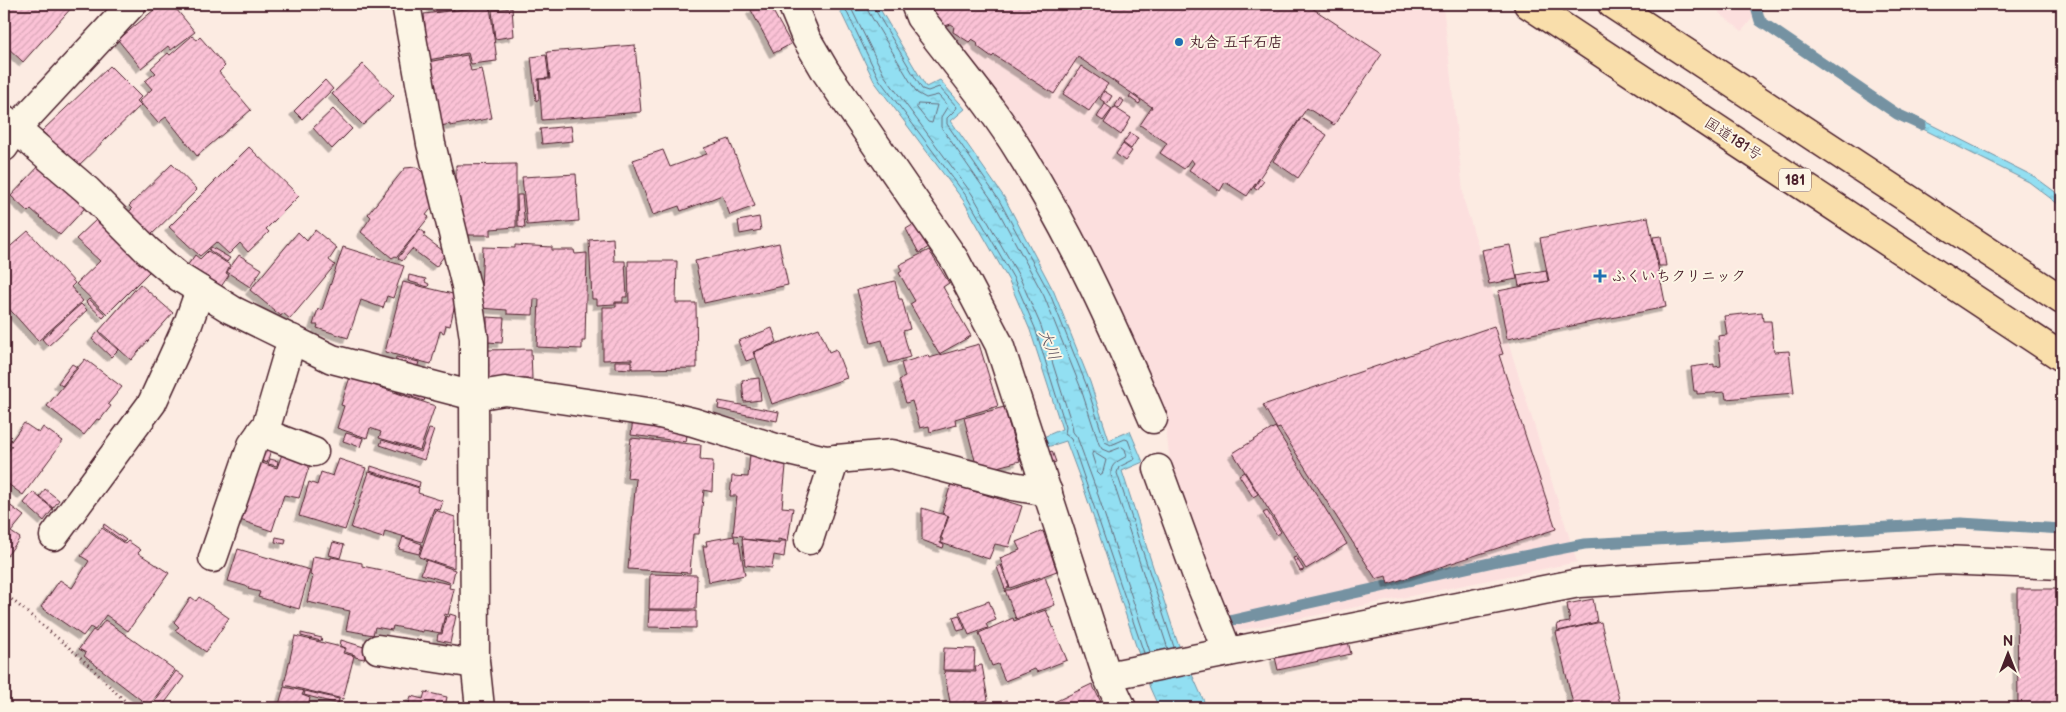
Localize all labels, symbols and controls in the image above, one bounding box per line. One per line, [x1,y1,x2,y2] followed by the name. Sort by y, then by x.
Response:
[1189,33,1283,52] place label: 丸合 五千石店
[1173,36,1185,48] marker: 丸合 五千石店
[1700,113,1766,165] street label: 国道181号
[1779,168,1811,192] road number: 181
[1611,267,1746,286] place label: ふくいちクリニック
[1593,269,1607,283] marker: ふくいちクリニック
[1034,327,1064,363] water label: 大川
[1984,630,2034,680] north arrow
[2003,633,2013,650] text: N

